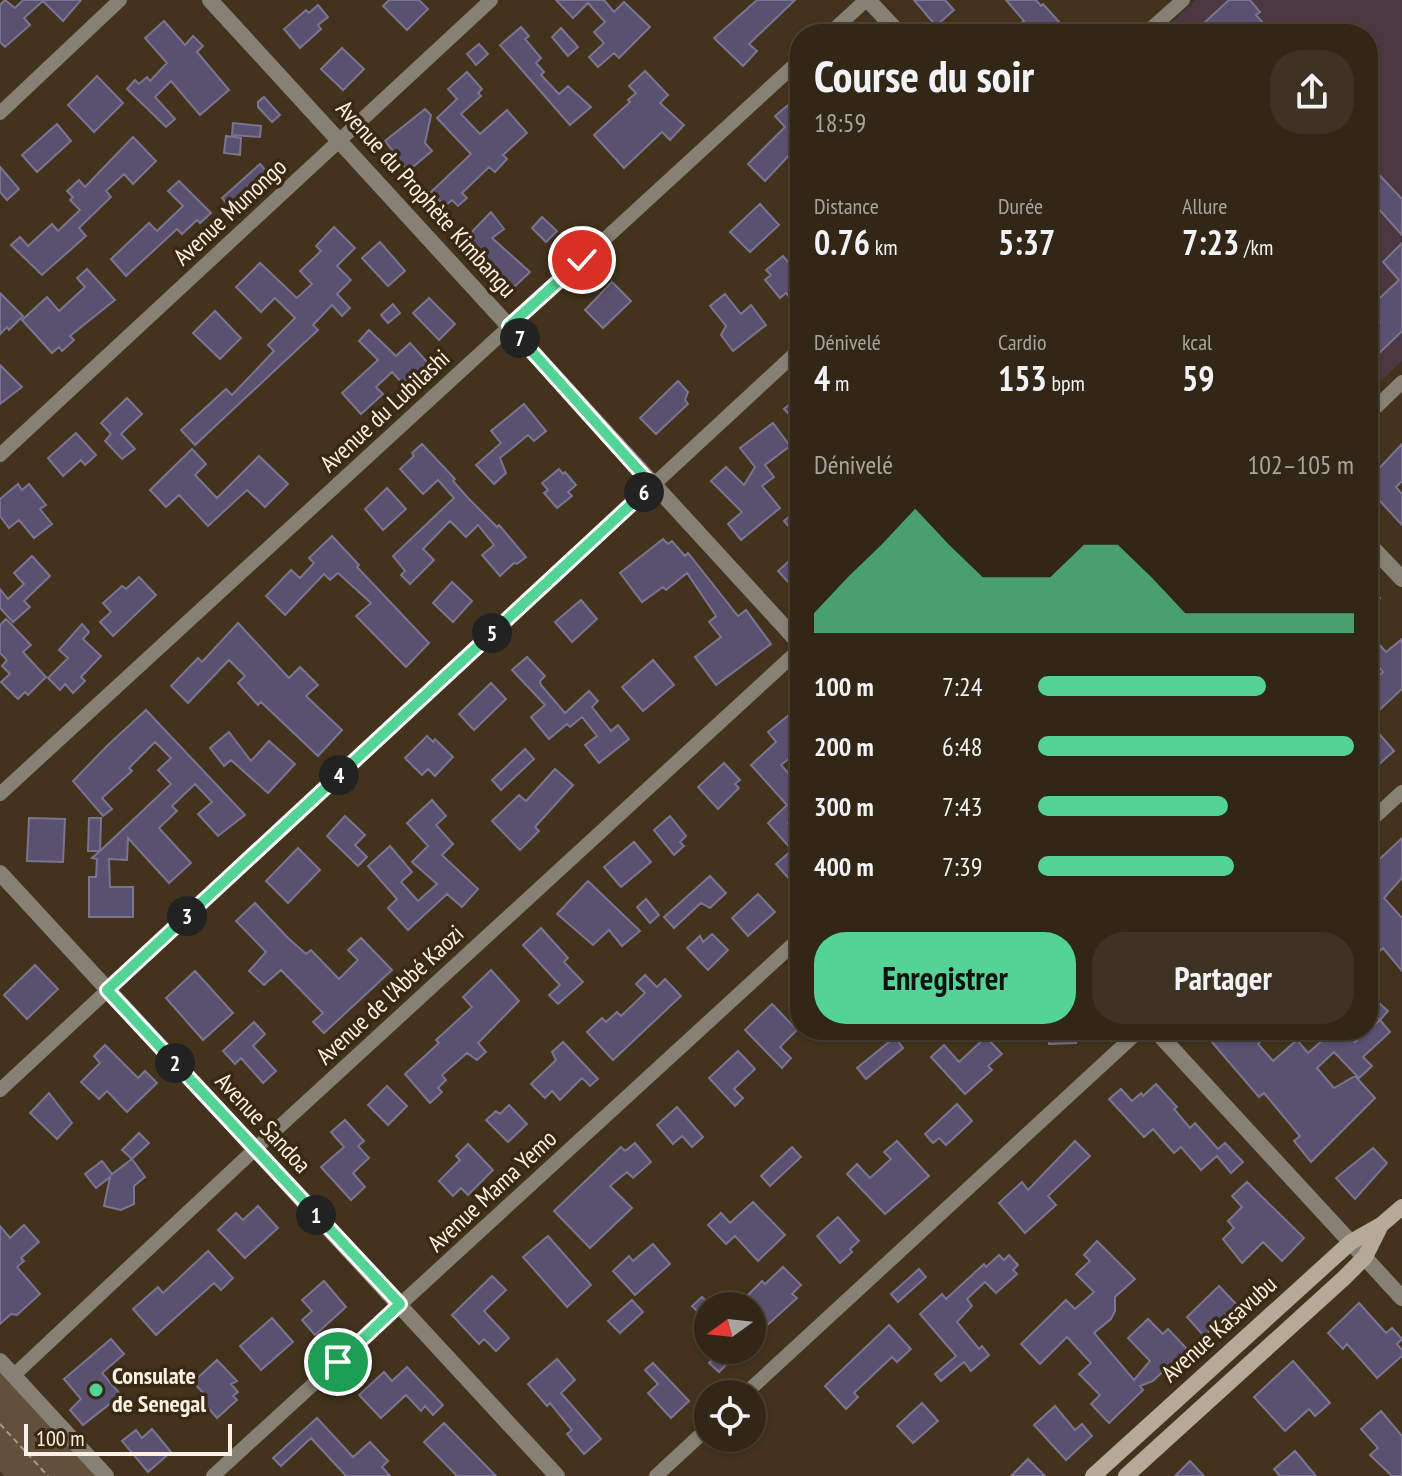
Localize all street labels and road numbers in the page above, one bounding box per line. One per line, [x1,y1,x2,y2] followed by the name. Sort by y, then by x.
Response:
[329,93,523,304] street label: Avenue du Prophète Kimbangu
[167,151,293,272] street label: Avenue Munongo
[313,343,456,479] street label: Avenue du Lubilashi
[309,918,470,1071] street label: Avenue de l'Abbé Kaozi
[209,1066,318,1180] street label: Avenue Sandoa
[421,1123,563,1258] street label: Avenue Mama Yemo
[1154,1269,1283,1389] street label: Avenue Kasavubu

